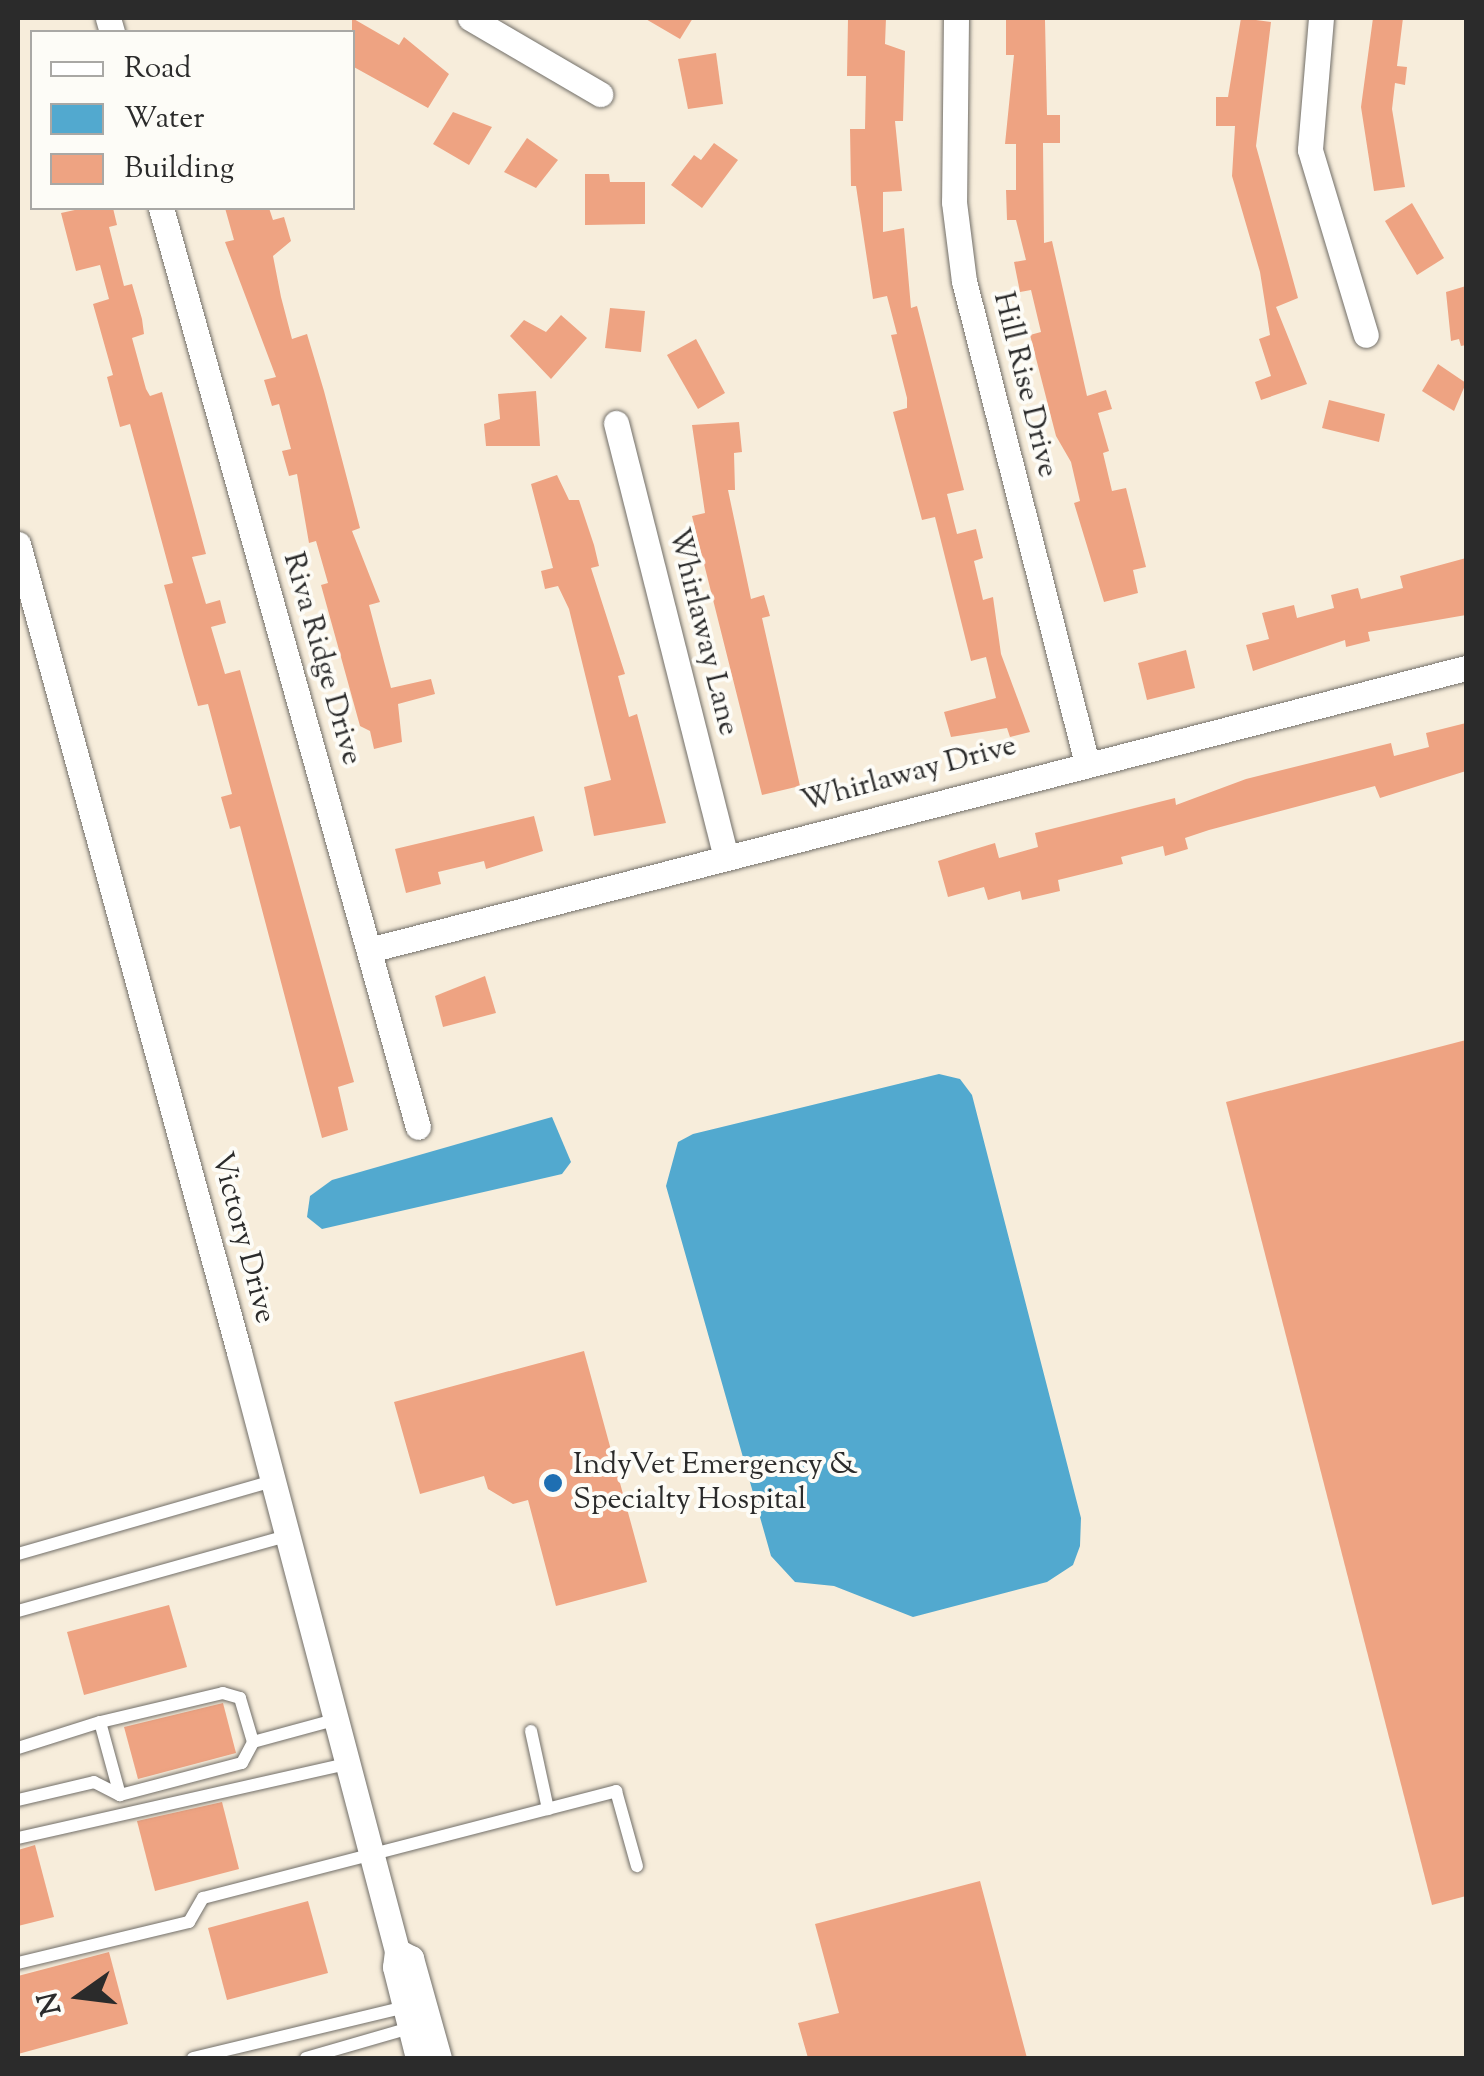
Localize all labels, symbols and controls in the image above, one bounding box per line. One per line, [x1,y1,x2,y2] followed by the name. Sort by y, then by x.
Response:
[30,30,355,210] legend
[124,48,191,91] text: Road
[124,98,205,141] text: Water
[124,148,234,191] text: Building
[984,289,1064,481] street label: Hill Rise Drive
[659,524,745,740] street label: Whirlaway Lane
[273,549,369,769] street label: Riva Ridge Drive
[797,729,1021,821] street label: Whirlaway Drive
[202,1149,282,1327] street label: Victory Drive
[573,1448,858,1518] place label: IndyVet Emergency & Specialty Hospital
[542,1472,564,1494] marker: IndyVet Emergency & Specialty Hospital
[30,1946,130,2046] north arrow
[29,1988,73,2019] text: N

